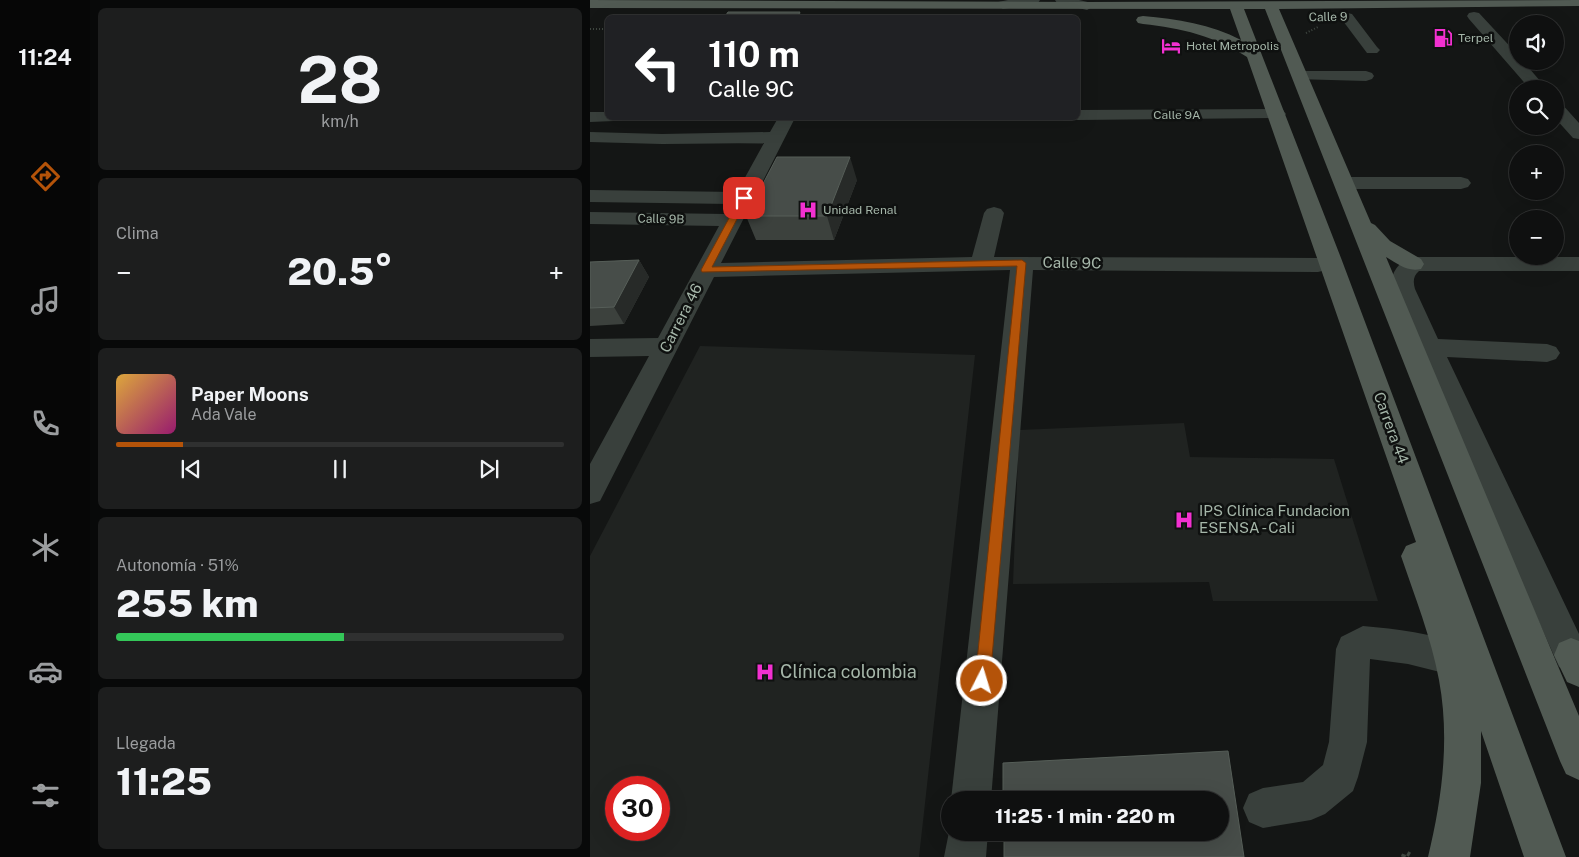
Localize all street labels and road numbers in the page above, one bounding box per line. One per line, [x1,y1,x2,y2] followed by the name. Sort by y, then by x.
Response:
[1309,10,1347,24] street label: Calle 9
[1153,108,1201,122] street label: Calle 9A
[637,212,685,226] street label: Calle 9B
[1042,253,1102,272] street label: Calle 9C
[656,281,705,355] street label: Carrera 46
[1371,390,1412,466] street label: Carrera 44

